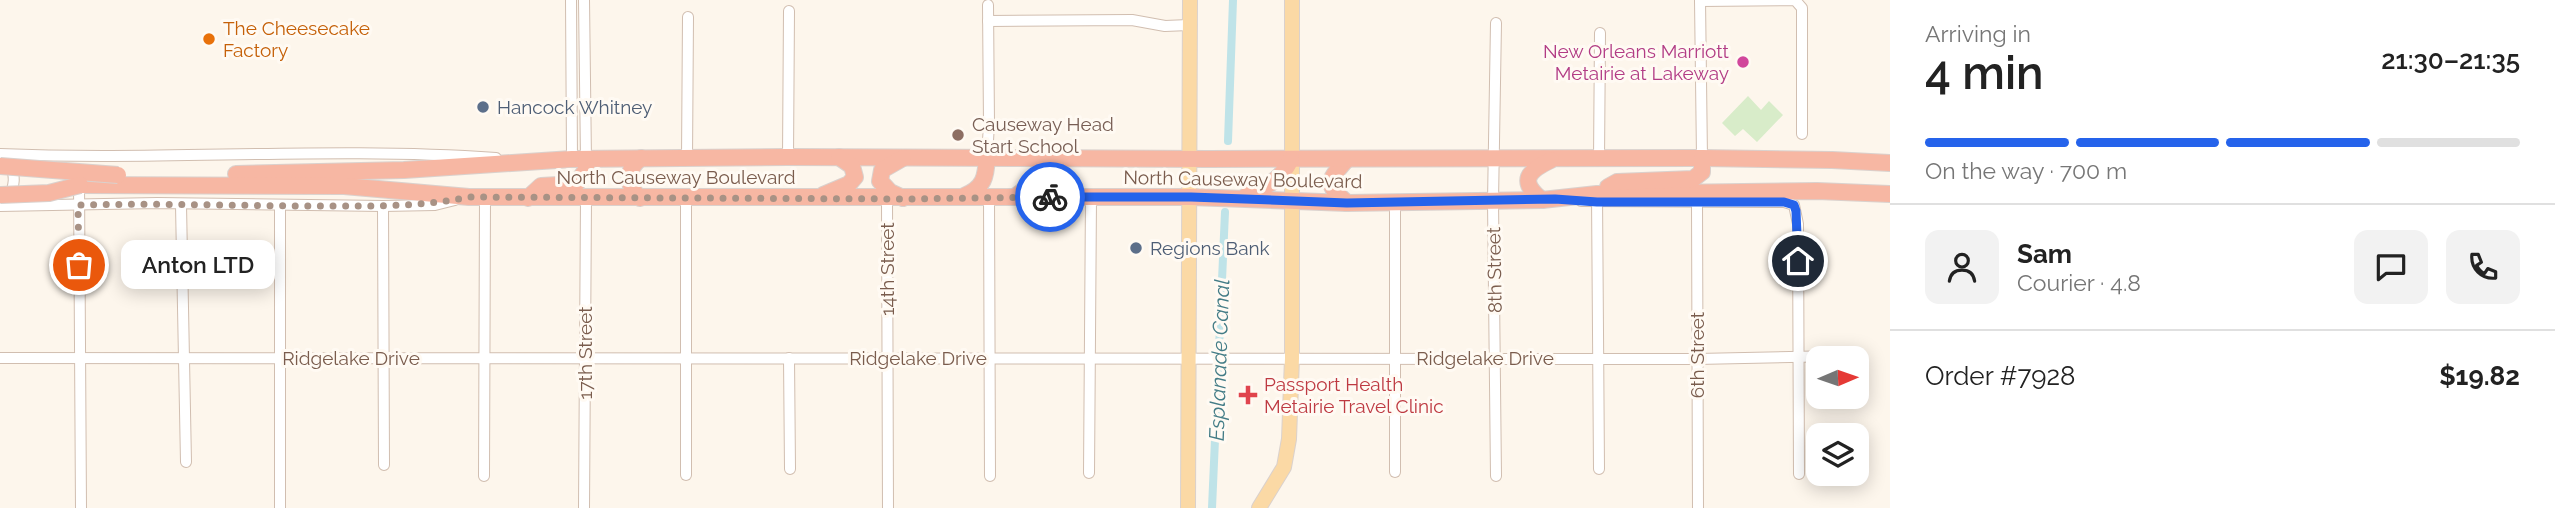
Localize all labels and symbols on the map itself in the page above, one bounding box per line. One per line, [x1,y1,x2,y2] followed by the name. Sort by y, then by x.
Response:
[223,17,370,61] place label: The Cheesecake Factory
[201,31,217,47] marker: The Cheesecake Factory
[1543,40,1730,84] place label: New Orleans Marriott Metairie at Lakeway
[1735,54,1751,70] marker: New Orleans Marriott Metairie at Lakeway
[497,96,652,118] place label: Hancock Whitney
[475,99,491,115] marker: Hancock Whitney
[972,113,1114,157] place label: Causeway Head Start School
[950,127,966,143] marker: Causeway Head Start School
[1015,162,1085,232] courier
[556,166,796,188] street label: North Causeway Boulevard
[1123,166,1363,192] street label: North Causeway Boulevard
[876,222,898,316] street label: 14th Street
[1482,226,1506,313] street label: 8th Street
[1768,231,1828,291] pin
[49,235,109,295] pin
[1150,237,1270,259] place label: Regions Bank
[121,240,275,290] callout: Anton LTD
[1128,240,1144,256] marker: Regions Bank
[1204,279,1234,441] water label: Esplanade Canal
[574,306,596,400] street label: 17th Street
[1686,311,1708,398] street label: 6th Street
[1806,346,1869,410] north arrow
[282,347,420,369] street label: Ridgelake Drive
[849,347,987,369] street label: Ridgelake Drive
[1416,347,1554,369] street label: Ridgelake Drive
[1264,373,1444,417] place label: Passport Health Metairie Travel Clinic
[1238,385,1258,405] marker: Passport Health Metairie Travel Clinic

